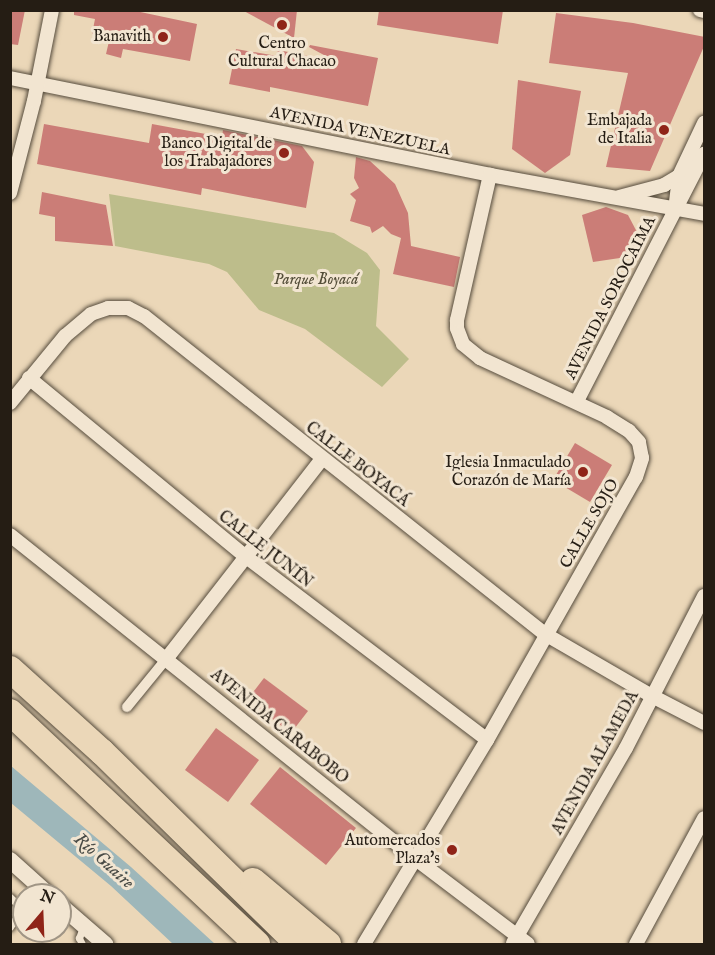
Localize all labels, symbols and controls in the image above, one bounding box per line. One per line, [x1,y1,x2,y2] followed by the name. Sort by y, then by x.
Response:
[275,18,289,32] marker: Centro Cultural Chacao
[93,27,151,47] place label: Banavith
[156,30,170,44] marker: Banavith
[228,34,336,72] place label: Centro Cultural Chacao
[268,104,452,160] street label: AVENIDA VENEZUELA
[587,111,652,149] place label: Embajada de Italia
[657,123,671,137] marker: Embajada de Italia
[161,134,272,172] place label: Banco Digital de los Trabajadores
[277,146,291,160] marker: Banco Digital de los Trabajadores
[561,213,661,383] street label: AVENIDA SOROCAIMA
[274,270,358,290] park label: Parque Boyacá
[301,419,413,511] street label: CALLE BOYACÁ
[445,453,571,491] place label: Iglesia Inmaculado Corazón de María
[576,465,590,479] marker: Iglesia Inmaculado Corazón de María
[557,476,623,572] street label: CALLE SOJO
[214,507,316,593] street label: CALLE JUNÍN
[206,665,352,789] street label: AVENIDA CARABOBO
[548,688,644,838] street label: AVENIDA ALAMEDA
[69,829,137,895] water label: Río Guaire
[345,831,440,869] place label: Automercados Plaza's
[445,843,459,857] marker: Automercados Plaza's
[12,883,72,943] north arrow
[37,886,57,910] text: N

